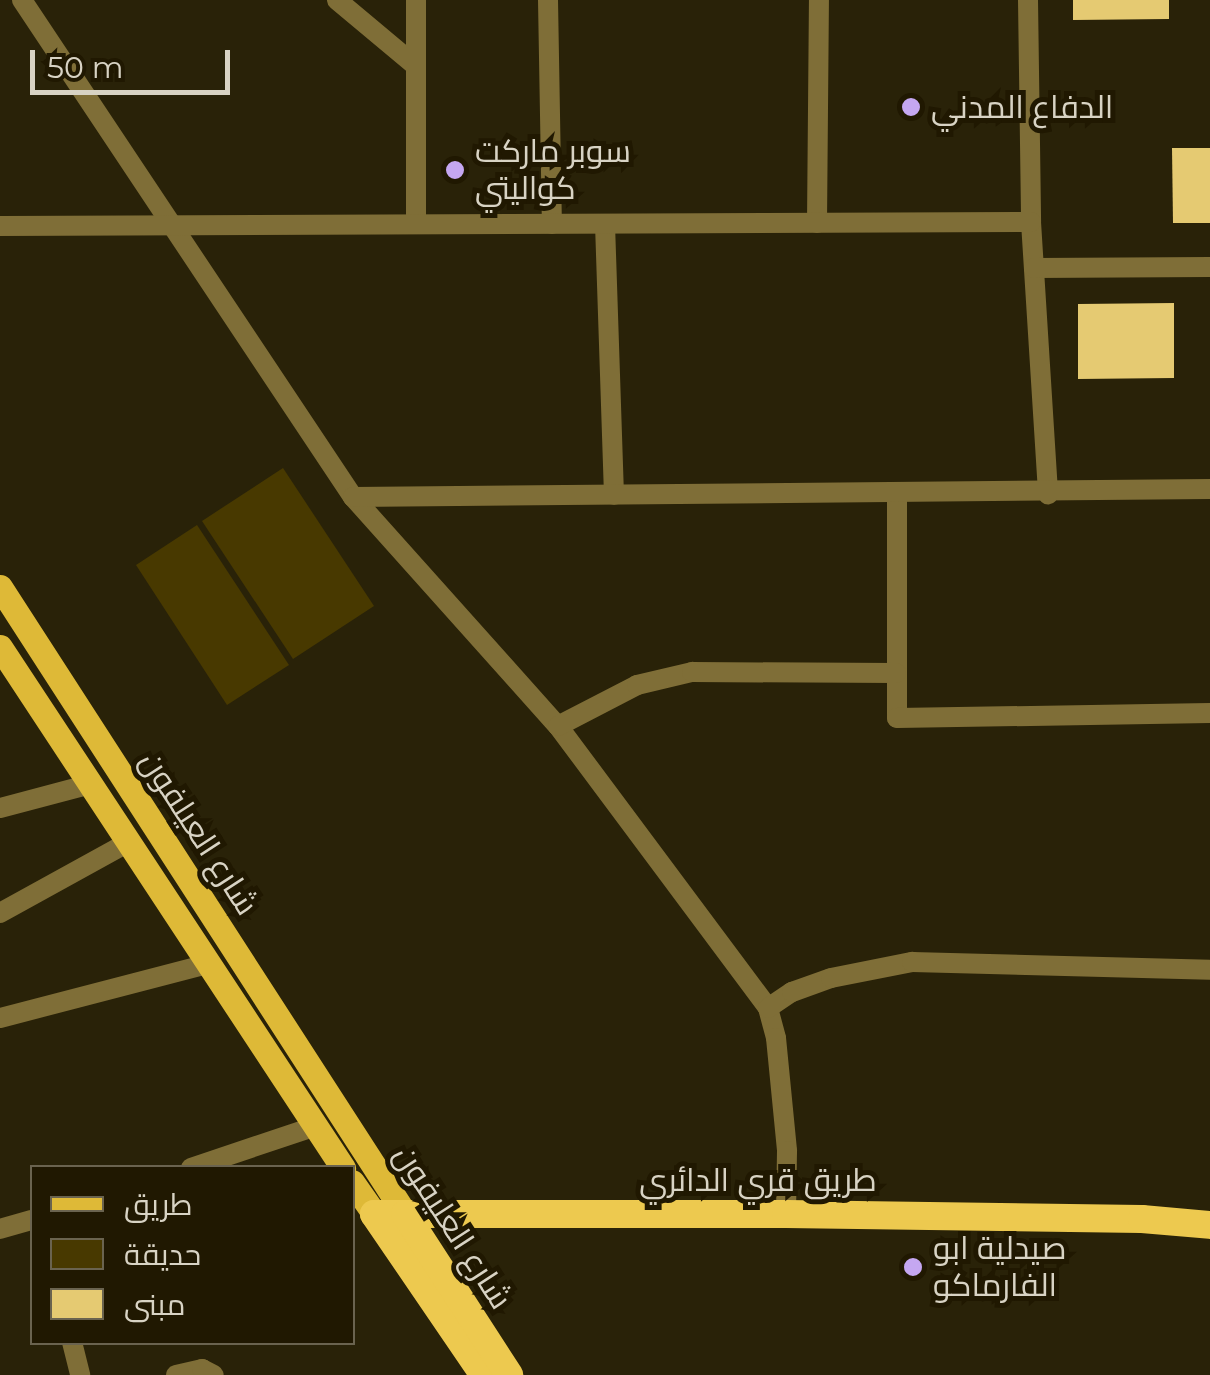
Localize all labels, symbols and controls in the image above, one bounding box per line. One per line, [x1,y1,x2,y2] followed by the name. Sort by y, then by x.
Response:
[35,30,235,92] scale bar
[47,49,124,86] text: 50 m
[931,88,1113,126] place label: الدفاع المدني
[900,96,922,118] marker: الدفاع المدني
[475,133,631,208] place label: سوبر ماركت كواليتي
[444,159,466,181] marker: سوبر ماركت كواليتي
[132,744,266,922] street label: شارع العيلفون
[386,1138,520,1316] street label: شارع العليفون
[639,1161,877,1199] street label: طريق قري الدائري
[30,1165,355,1345] legend
[124,1186,193,1223] text: طريق
[933,1230,1067,1305] place label: صيدلية ابو الفارماكو
[124,1236,201,1273] text: حديقة
[902,1256,924,1278] marker: صيدلية ابو الفارماكو
[124,1286,185,1323] text: مبنى

